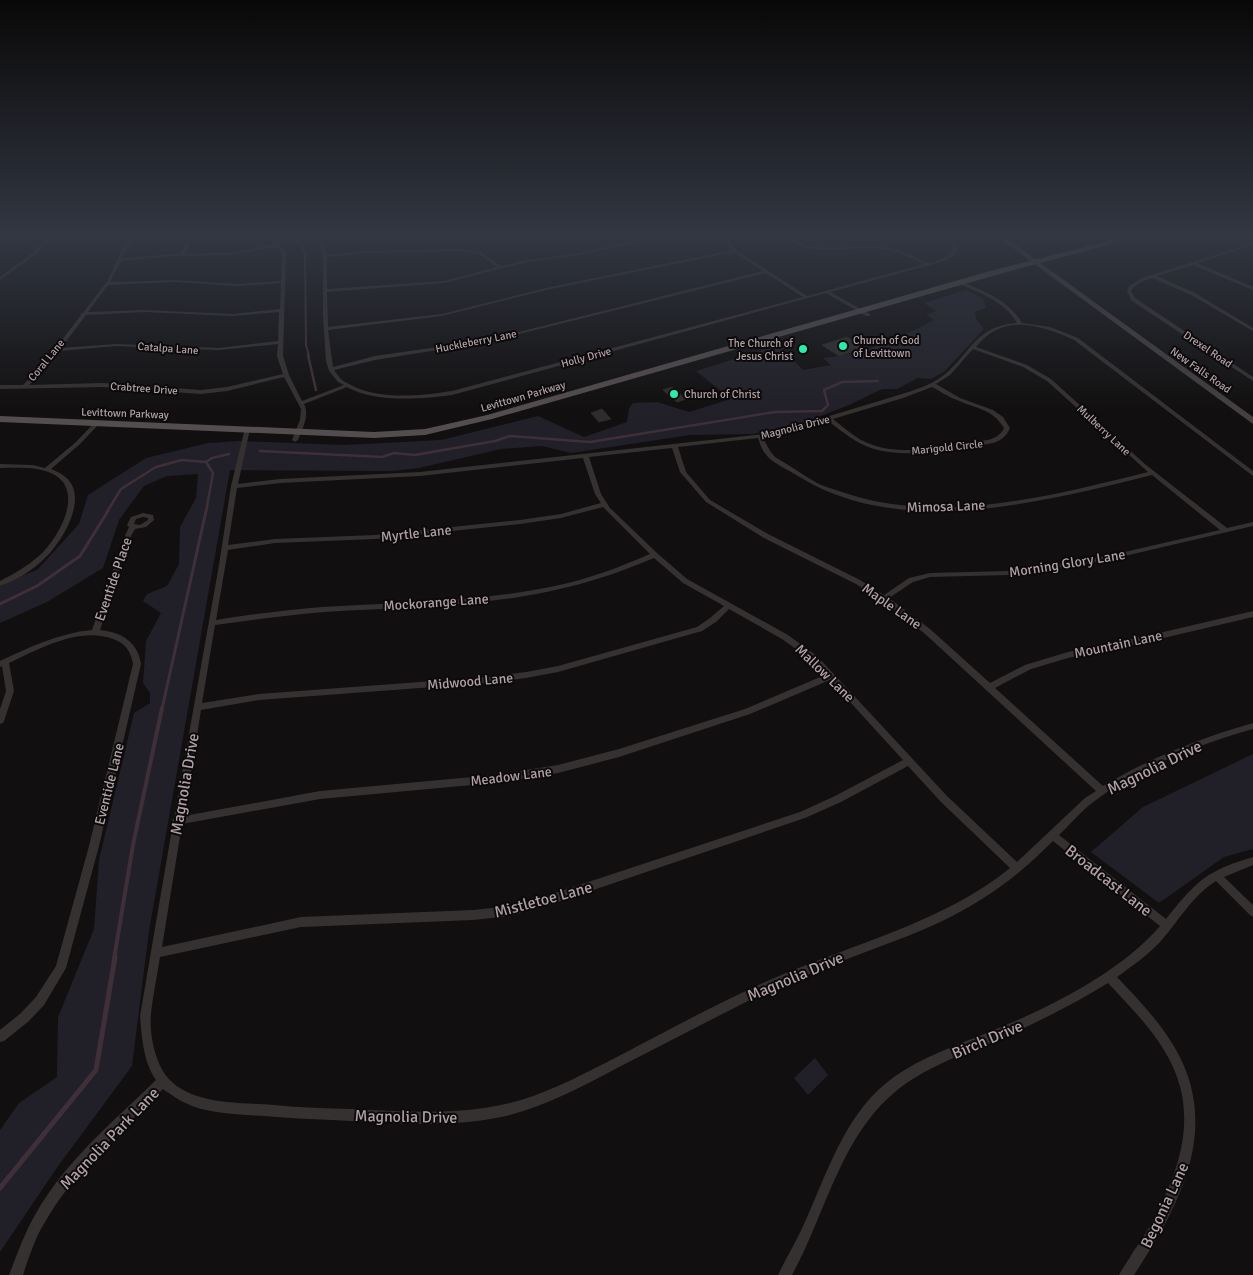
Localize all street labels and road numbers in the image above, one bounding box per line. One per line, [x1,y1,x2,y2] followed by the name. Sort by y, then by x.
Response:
[434,327,518,356] street label: Huckleberry Lane
[1181,328,1235,371] street label: Drexel Road
[26,337,67,384] street label: Coral Lane
[137,340,199,357] street label: Catalpa Lane
[560,345,613,370] street label: Holly Drive
[1168,345,1234,396] street label: New Falls Road
[479,378,568,415] street label: Levittown Parkway
[110,380,178,397] street label: Crabtree Drive
[1074,402,1133,458] street label: Mulberry Lane
[81,405,170,422] street label: Levittown Parkway
[759,413,831,442] street label: Magnolia Drive
[911,437,983,458] street label: Marigold Circle
[906,497,986,516] street label: Mimosa Lane
[380,521,452,546] street label: Myrtle Lane
[91,535,136,623] street label: Eventide Place
[1008,546,1126,581] street label: Morning Glory Lane
[859,580,925,633] street label: Maple Lane
[383,590,489,615] street label: Mockorange Lane
[1073,627,1164,662] street label: Mountain Lane
[792,641,858,706] street label: Mallow Lane
[426,669,514,694] street label: Midwood Lane
[166,732,204,837] street label: Magnolia Drive
[1104,736,1205,799] street label: Magnolia Drive
[91,741,128,827] street label: Eventide Lane
[469,763,553,790] street label: Meadow Lane
[1061,841,1156,921] street label: Broadcast Lane
[492,877,595,923] street label: Mistletoe Lane
[744,948,847,1006] street label: Magnolia Drive
[949,1016,1026,1064] street label: Birch Drive
[56,1083,164,1194] street label: Magnolia Park Lane
[354,1106,458,1128] street label: Magnolia Drive
[1136,1159,1193,1251] street label: Begonia Lane

